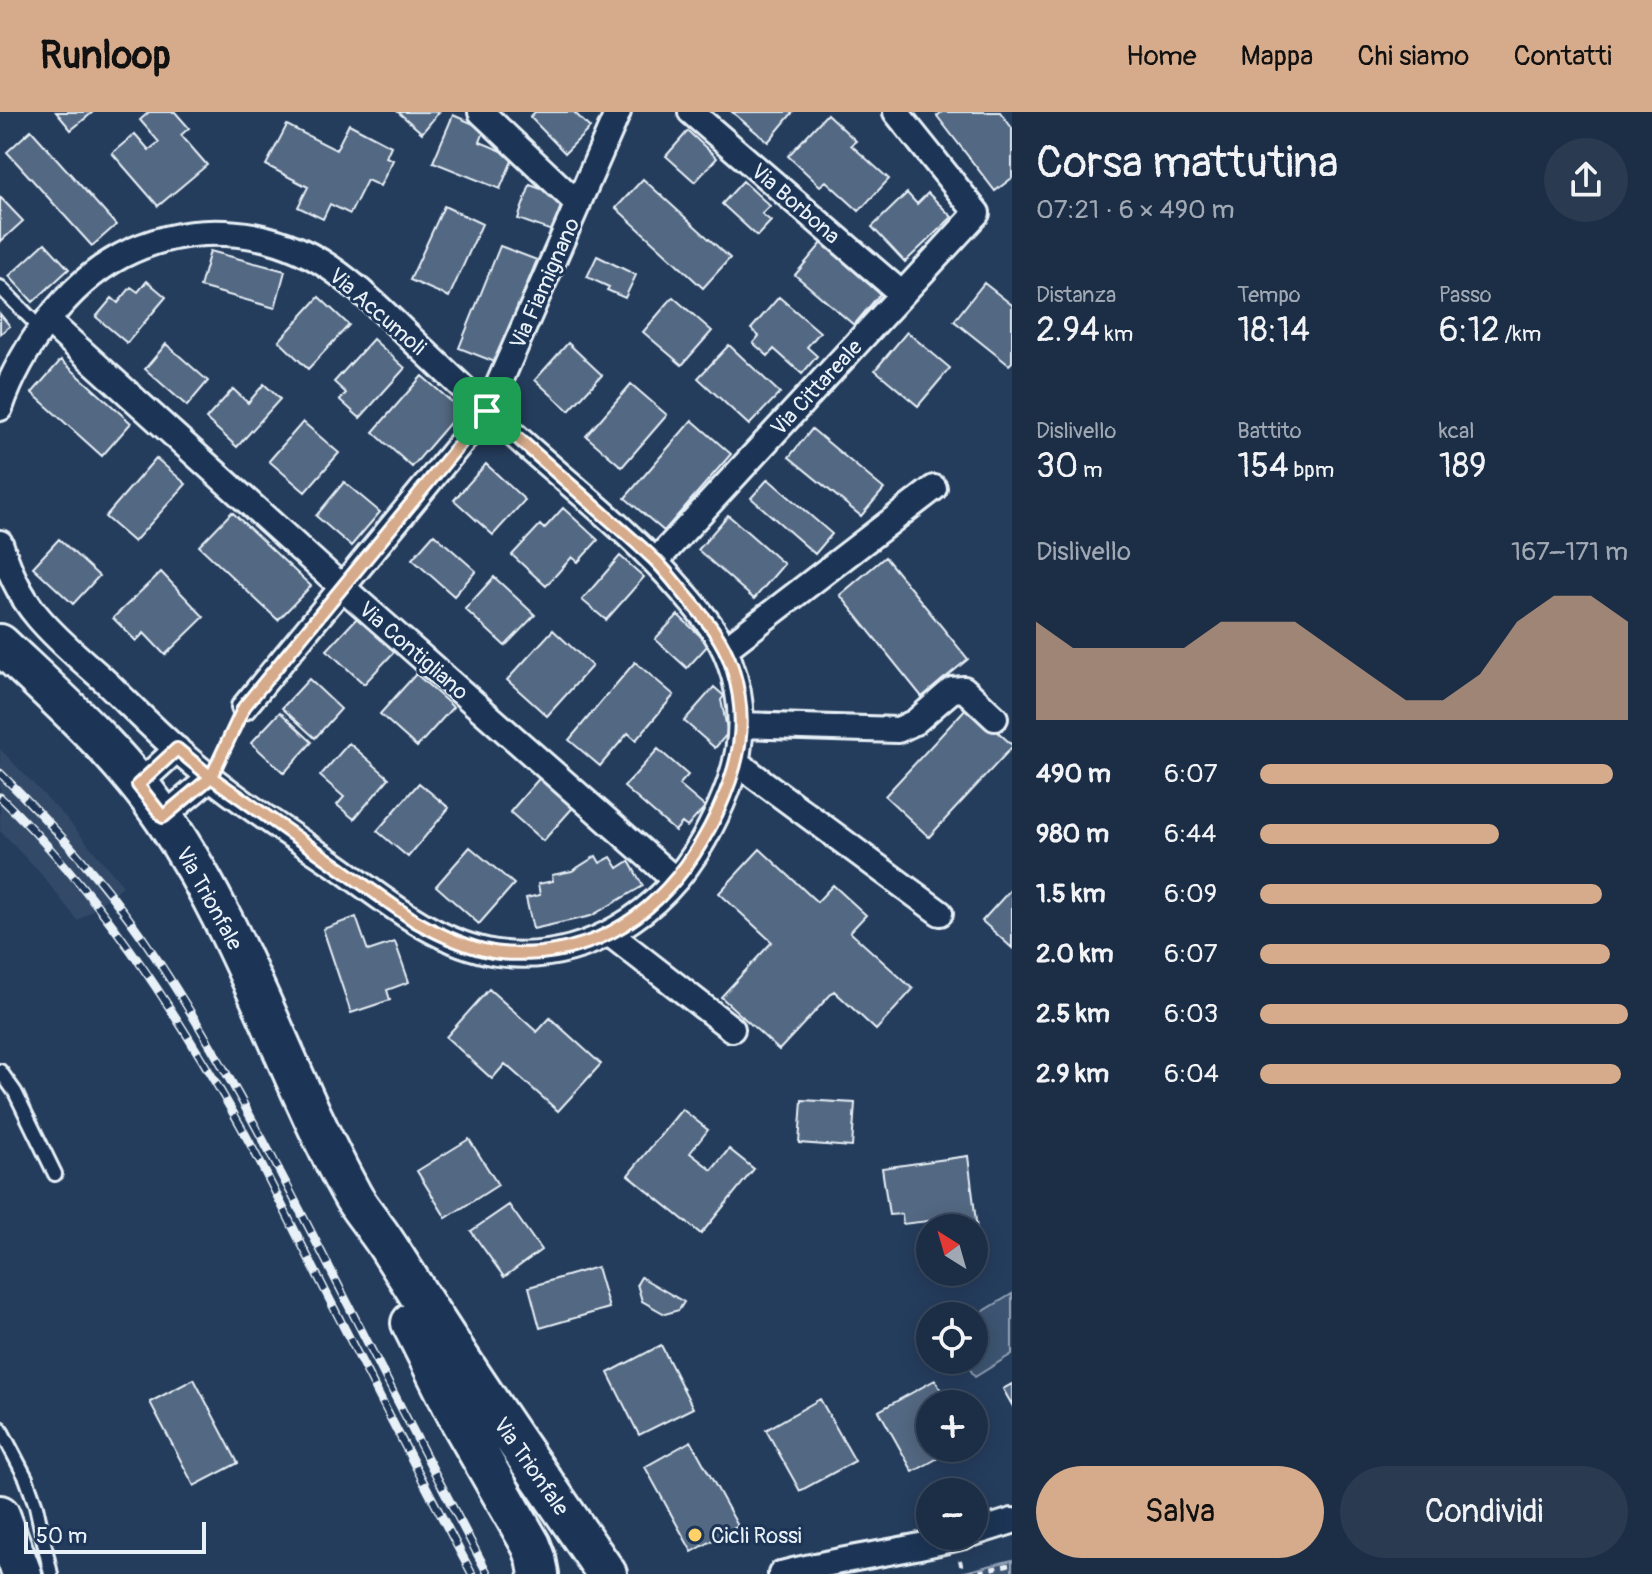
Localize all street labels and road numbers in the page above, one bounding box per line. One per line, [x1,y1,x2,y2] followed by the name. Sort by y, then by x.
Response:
[745,157,846,250] street label: Via Borbona
[503,213,586,353] street label: Via Fiamignano
[323,262,432,362] street label: Via Accumoli
[765,333,869,442] street label: Via Cittareale
[353,595,474,706] street label: Via Contigliano
[169,842,249,955] street label: Via Trionfale
[487,1412,575,1521] street label: Via Trionfale

